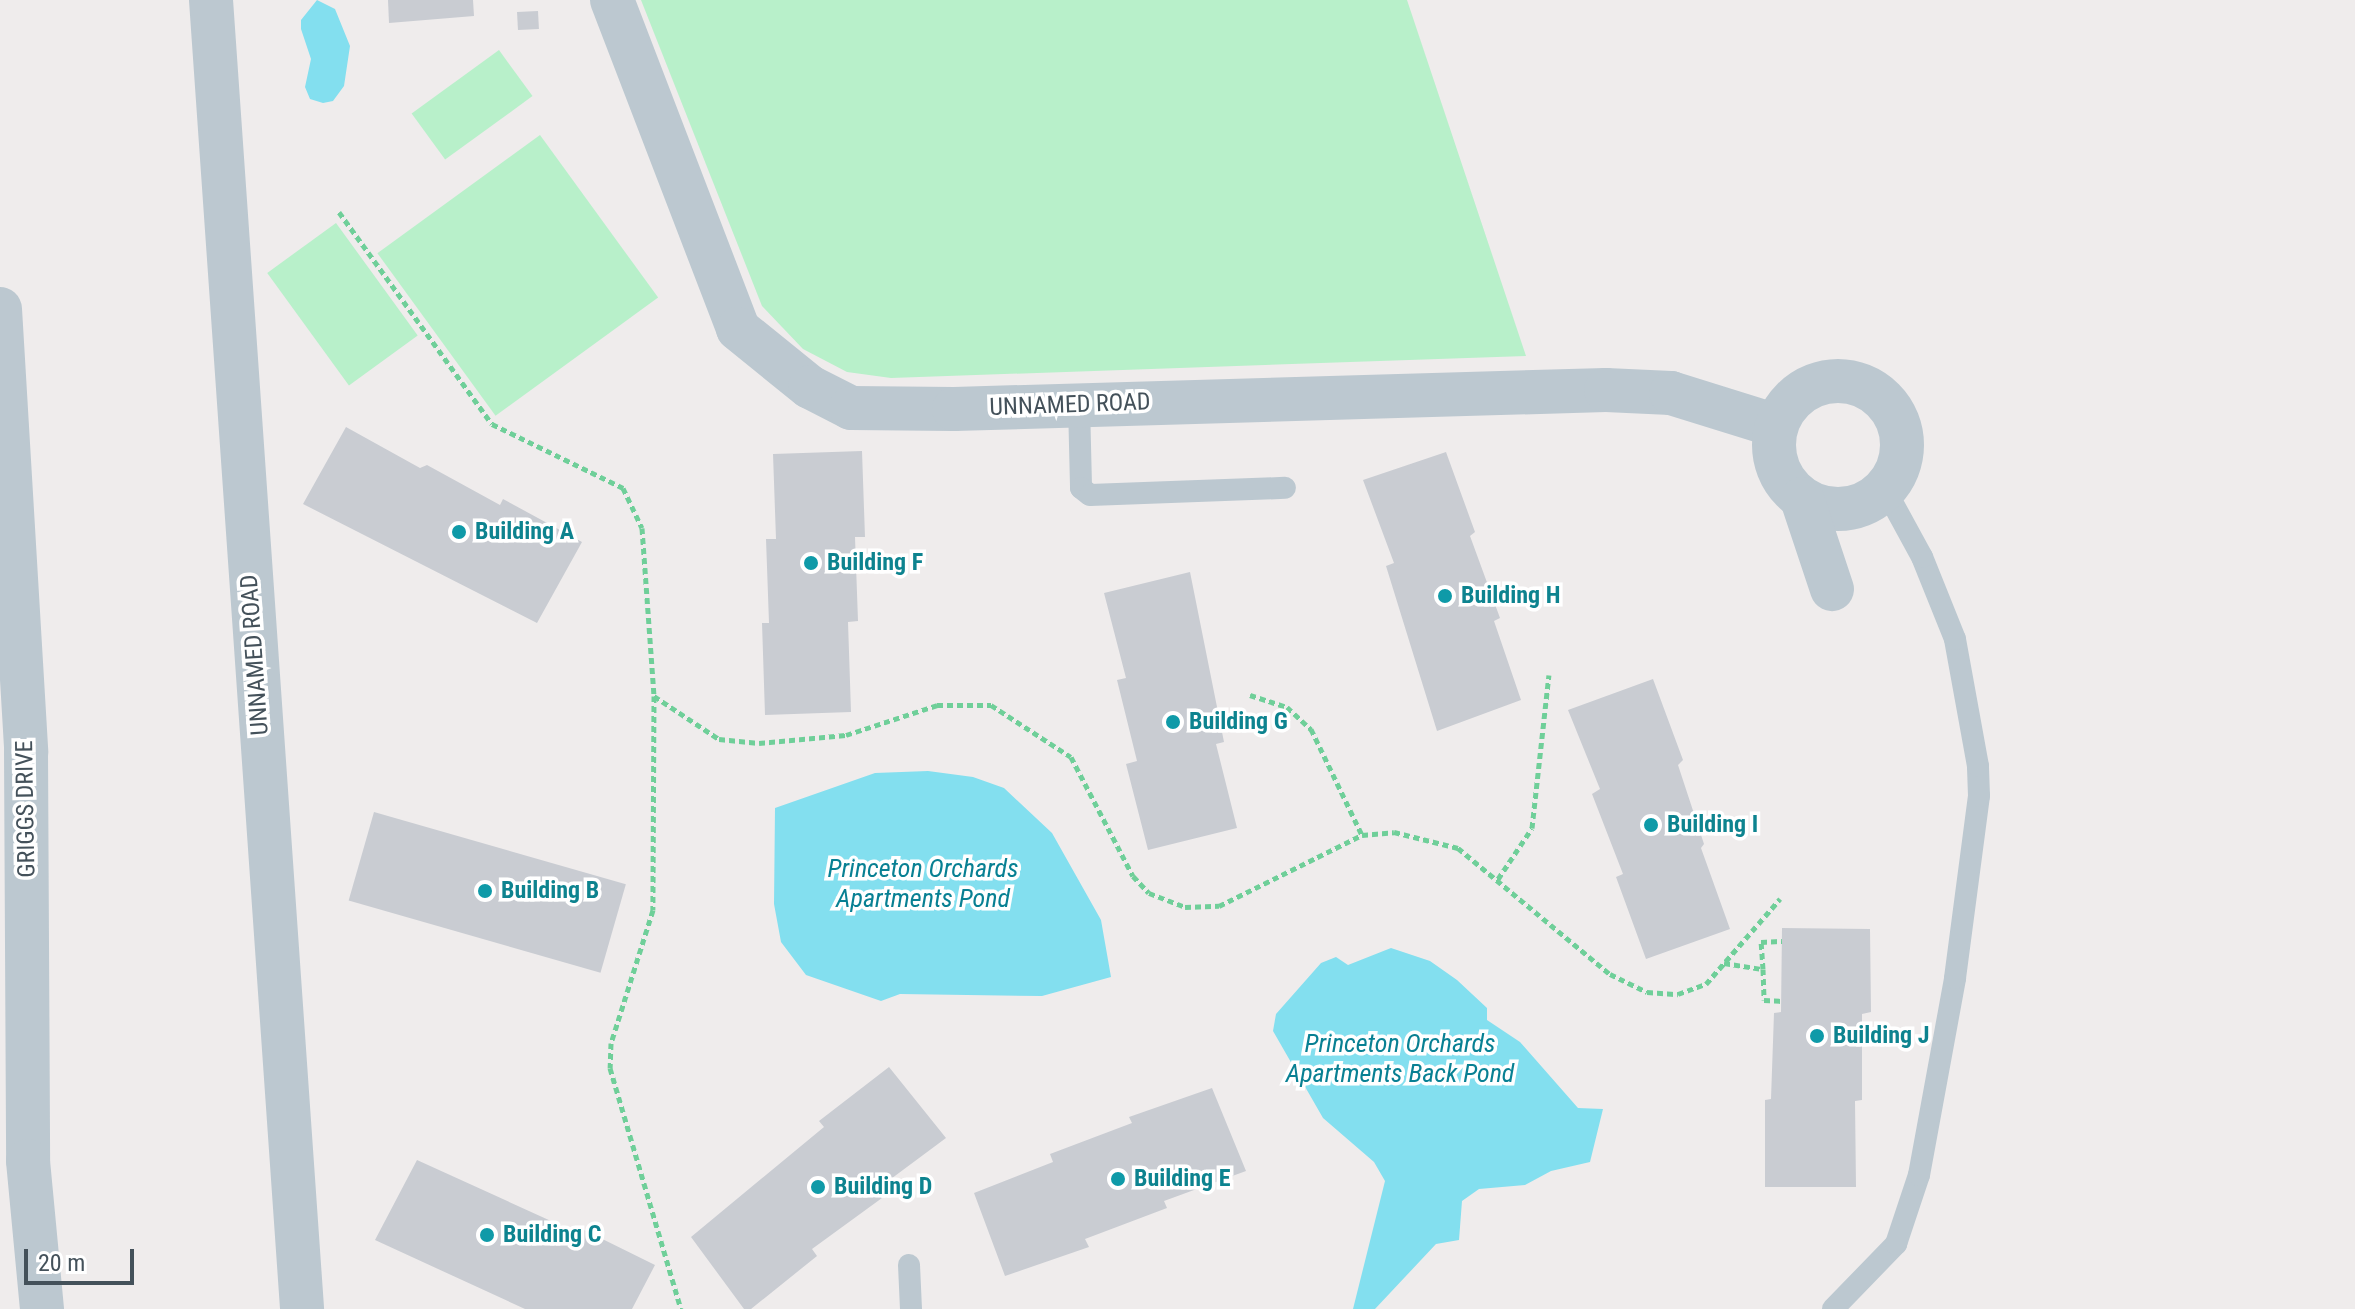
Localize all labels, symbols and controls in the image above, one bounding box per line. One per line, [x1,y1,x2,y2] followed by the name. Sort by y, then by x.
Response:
[989,388,1151,422] street label: UNNAMED ROAD
[475,518,574,546] place label: Building A
[450,523,468,541] marker: Building A
[827,549,923,577] place label: Building F
[802,554,820,572] marker: Building F
[235,574,275,736] street label: UNNAMED ROAD
[1461,582,1560,610] place label: Building H
[1436,587,1454,605] marker: Building H
[1189,708,1288,736] place label: Building G
[1164,713,1182,731] marker: Building G
[10,740,42,878] street label: GRIGGS DRIVE
[1667,811,1758,839] place label: Building I
[1642,816,1660,834] marker: Building I
[827,853,1019,914] water label: Princeton Orchards Apartments Pond
[501,877,599,905] place label: Building B
[476,882,494,900] marker: Building B
[1833,1022,1929,1050] place label: Building J
[1808,1027,1826,1045] marker: Building J
[1286,1028,1514,1090] water label: Princeton Orchards Apartments Back Pond
[1134,1165,1231,1193] place label: Building E
[1109,1170,1127,1188] marker: Building E
[834,1173,932,1201] place label: Building D
[809,1178,827,1196] marker: Building D
[503,1221,601,1249] place label: Building C
[478,1226,496,1244] marker: Building C
[28,1233,138,1283] scale bar
[38,1249,85,1277] text: 20 m

